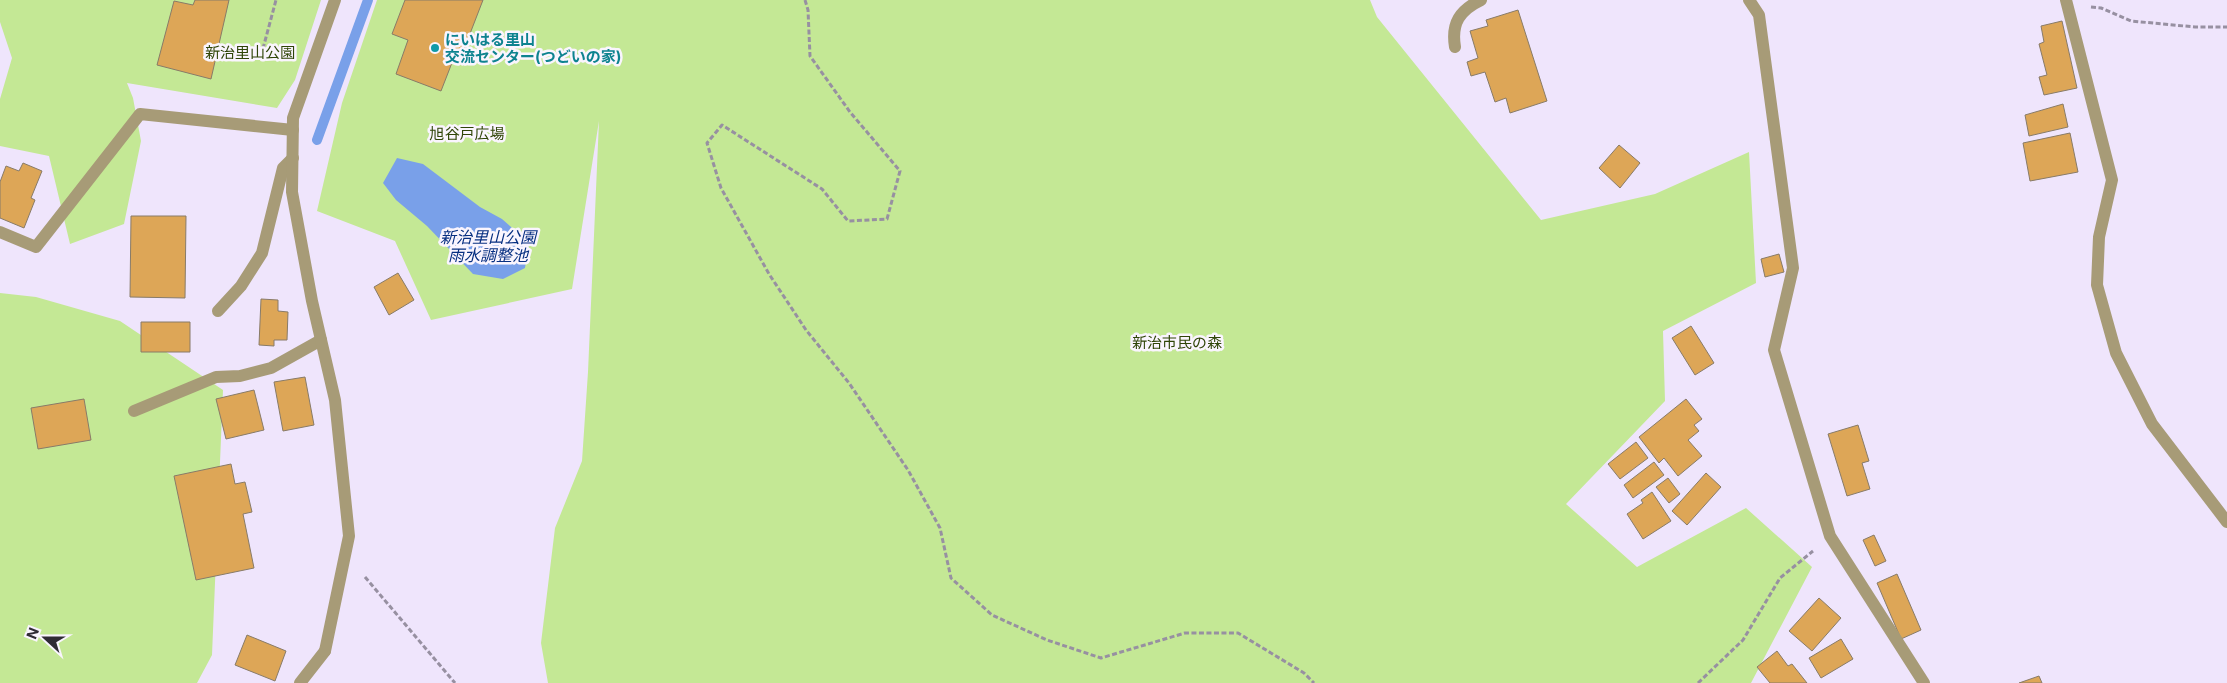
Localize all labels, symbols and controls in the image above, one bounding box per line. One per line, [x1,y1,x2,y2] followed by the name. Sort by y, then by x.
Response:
[445,30,621,66] place label: にいはる里山 交流センター(つどいの家)
[429,42,441,54] marker: にいはる里山 交流センター(つどいの家)
[205,43,295,62] park label: 新治里山公園
[429,124,505,143] park label: 旭谷戸広場
[440,227,538,265] water label: 新治里山公園 雨水調整池
[1132,333,1222,352] park label: 新治市民の森
[20,613,70,663] north arrow
[23,625,42,641] text: N

